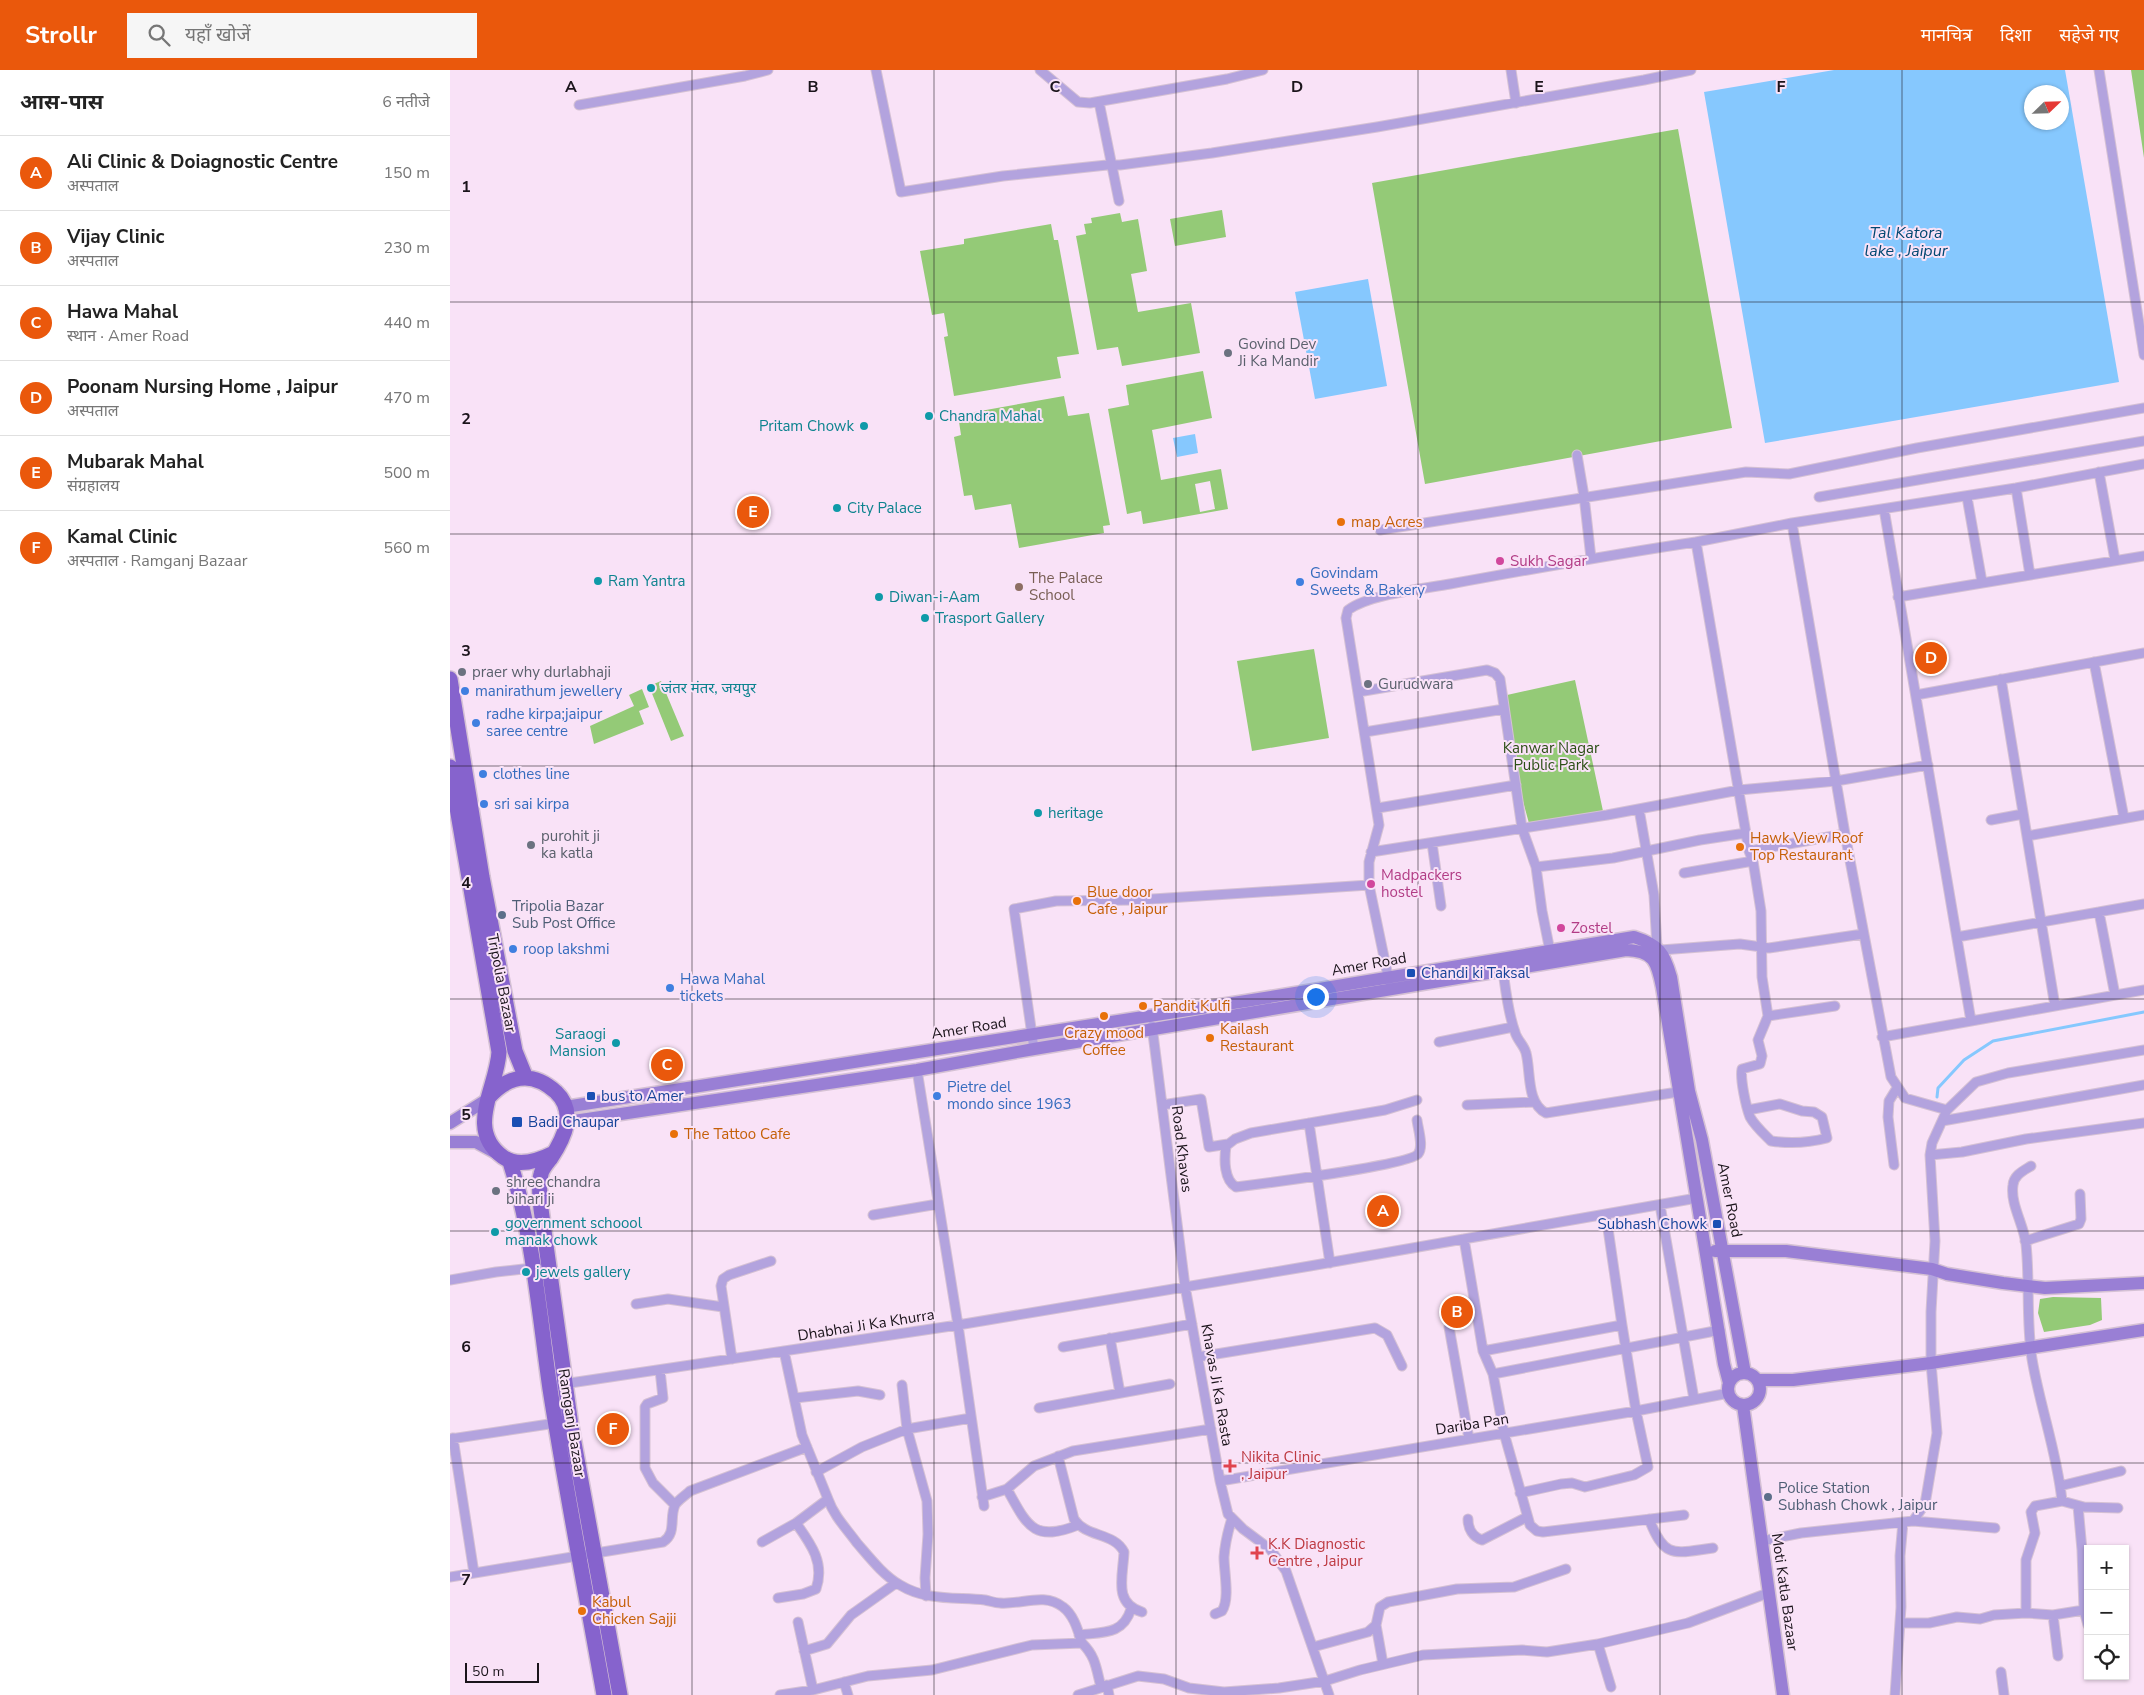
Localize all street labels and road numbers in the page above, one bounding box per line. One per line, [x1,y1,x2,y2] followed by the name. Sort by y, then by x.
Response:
[483,932,521,1034] street label: Tripolia Bazaar
[1330,948,1408,980] street label: Amer Road
[930,1012,1008,1044] street label: Amer Road
[1167,1104,1197,1194] street label: Road Khavas
[1713,1161,1747,1239] street label: Amer Road
[796,1304,936,1346] street label: Dhabhai Ji Ka Khurra
[1196,1322,1238,1448] street label: Khavas Ji Ka Rasta
[554,1367,591,1479] street label: Ramganj Bazaar
[1434,1408,1510,1440] street label: Dariba Pan
[1767,1532,1803,1653] street label: Moti Katla Bazaar

